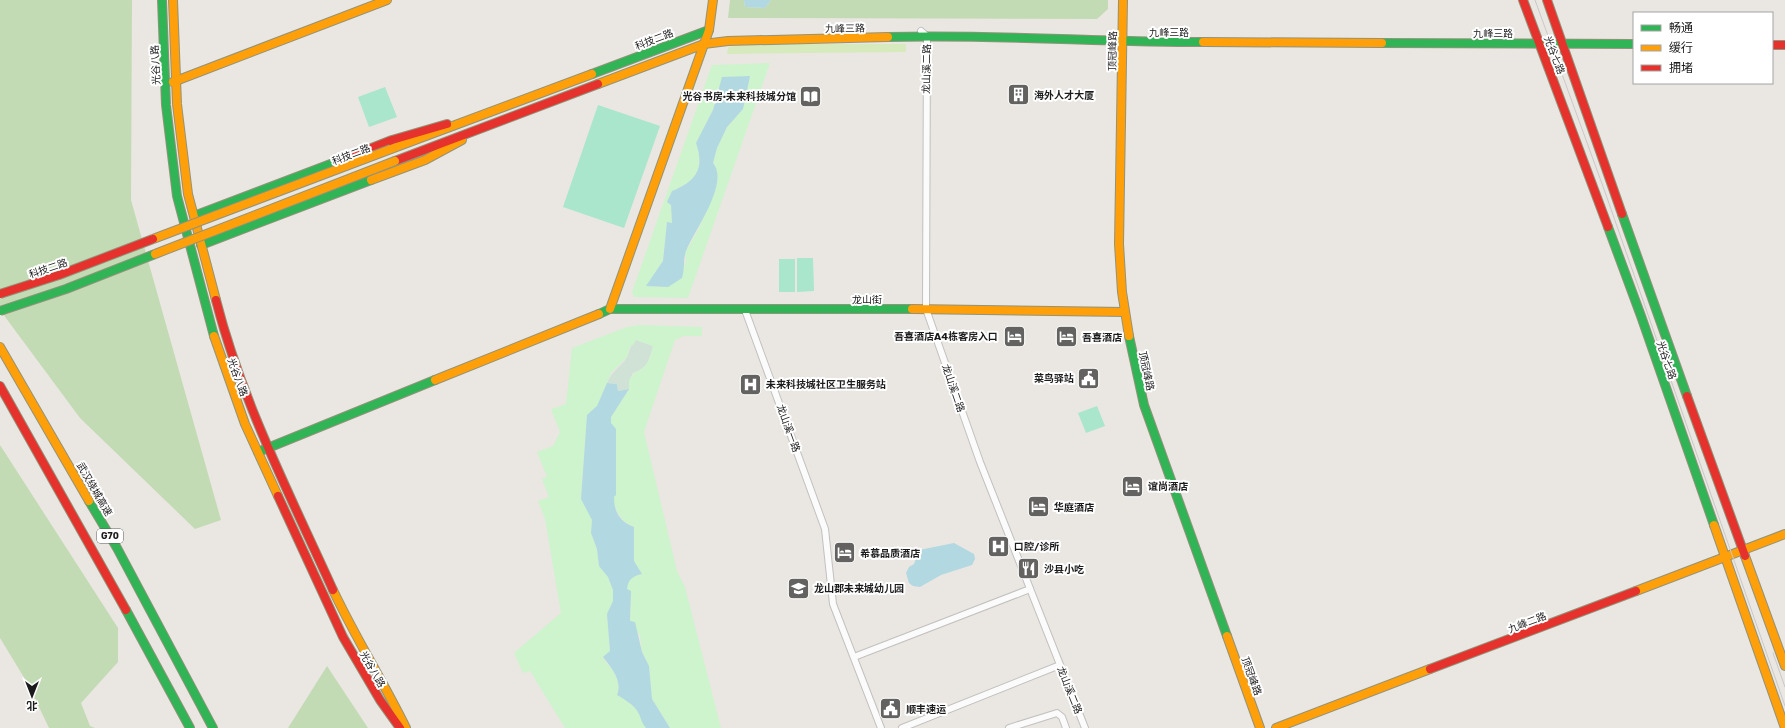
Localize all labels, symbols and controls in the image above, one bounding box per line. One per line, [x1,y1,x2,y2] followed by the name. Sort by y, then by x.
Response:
[1633,12,1773,84] legend
[1669,21,1693,35] text: 畅通
[825,23,865,35] street label: 九峰三路
[634,27,675,53] street label: 科技二路
[1149,27,1189,39] street label: 九峰三路
[1473,28,1513,40] street label: 九峰三路
[1107,31,1119,71] street label: 顶冠峰路
[1541,35,1567,76] street label: 光谷七路
[1669,41,1693,55] text: 缓行
[921,44,933,94] street label: 龙山溪二路
[149,45,163,85] street label: 光谷八路
[1669,61,1693,75] text: 拥堵
[1006,82,1032,108] building icon: 海外人才大厦
[798,83,824,109] library icon: 光谷书房·未来科技城分馆
[683,90,796,103] place label: 光谷书房·未来科技城分馆
[1034,90,1094,102] place label: 海外人才大厦
[331,142,372,168] street label: 科技二路
[27,257,69,281] street label: 科技二路
[852,294,882,306] street label: 龙山街
[1001,323,1027,349] hotel icon: 吾喜酒店A4栋客房入口
[1054,324,1080,350] hotel icon: 吾喜酒店
[894,330,998,343] place label: 吾喜酒店A4栋客房入口
[1082,332,1122,344] place label: 吾喜酒店
[1654,339,1678,381] street label: 光谷七路
[1136,350,1156,392] street label: 顶冠峰路
[225,356,250,398] street label: 光谷八路
[939,363,967,414] street label: 龙山溪二路
[1076,365,1102,391] public building icon: 菜鸟驿站
[738,371,764,397] hospital icon: 未来科技城社区卫生服务站
[1034,373,1074,385] place label: 菜鸟驿站
[765,378,886,391] place label: 未来科技城社区卫生服务站
[774,403,802,454] street label: 龙山溪一路
[74,461,114,518] street label: 武汉绕城高速
[1119,473,1145,499] hotel icon: 谊尚酒店
[1148,481,1188,493] place label: 谊尚酒店
[1026,494,1052,520] hotel icon: 华庭酒店
[1054,501,1094,514] place label: 华庭酒店
[97,529,123,543] road number: G70
[986,533,1012,559] hospital icon: 口腔/诊所
[831,540,857,566] hotel icon: 希慕品质酒店
[1014,541,1059,553] place label: 口腔/诊所
[860,548,920,560] place label: 希慕品质酒店
[1016,556,1042,582] restaurant icon: 沙县小吃
[1044,563,1084,576] place label: 沙县小吃
[786,575,812,601] school or university icon: 龙山郡未来城幼儿园
[814,582,904,595] place label: 龙山郡未来城幼儿园
[1507,610,1548,636] street label: 九峰二路
[357,649,387,690] street label: 光谷八路
[1239,655,1264,697] street label: 顶冠峰路
[1054,665,1084,716] street label: 龙山溪二路
[12,676,52,716] north arrow
[877,696,903,722] public building icon: 顺丰速运
[27,699,38,712] text: 北
[906,704,946,716] place label: 顺丰速运

